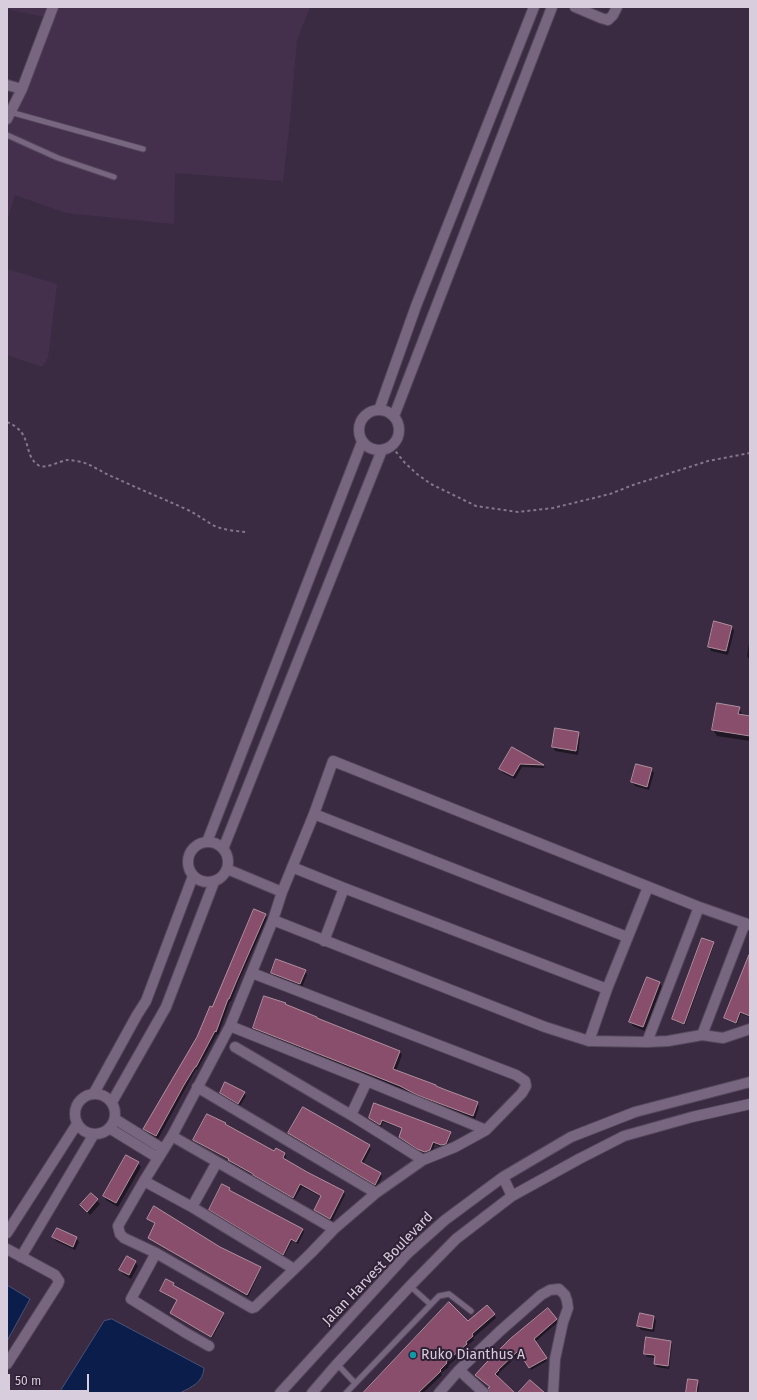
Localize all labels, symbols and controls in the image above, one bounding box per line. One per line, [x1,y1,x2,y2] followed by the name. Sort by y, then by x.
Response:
[319,1209,437,1329] street label: Jalan Harvest Boulevard
[421,1347,525,1363] place label: Ruko Dianthus A
[408,1350,418,1360] marker: Ruko Dianthus A
[10,1366,91,1392] scale bar
[15,1374,41,1388] text: 50 m

